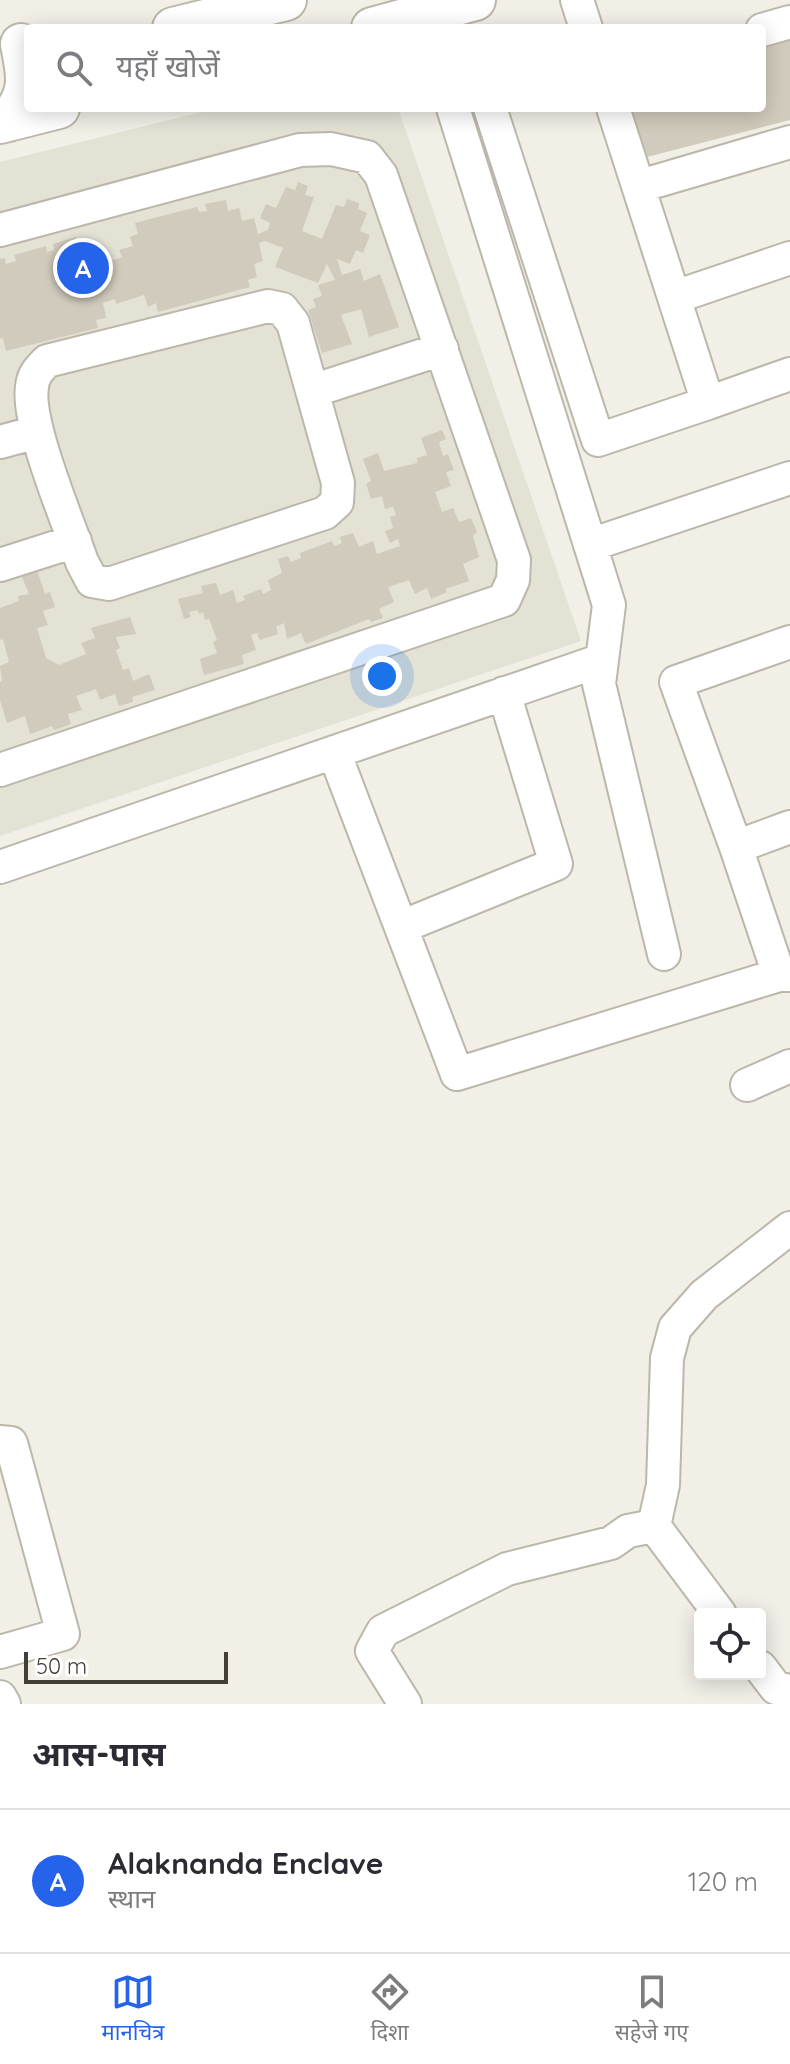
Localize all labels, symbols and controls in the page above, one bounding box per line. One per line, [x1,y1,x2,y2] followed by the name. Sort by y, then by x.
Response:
[24,24,766,112] search box
[52,46,96,90] icon: search
[116,47,220,85] text: यहाँ खोजें
[57,238,109,298] pin: A
[362,656,402,696] your location
[694,1608,766,1680] map controls
[694,1608,766,1680] button: locate
[24,1648,228,1684] scale bar
[36,1652,87,1680] text: 50 m
[32,1732,166,1775] text: आस-पास
[108,1844,384,1882] text: Alaknanda Enclave
[50,1865,66,1898] text: A
[688,1865,758,1898] text: 120 m
[108,1882,155,1915] text: स्थान
[102,1970,165,2049] tab: मानचित्र
[368,1970,412,2049] tab: दिशा
[615,1970,688,2049] tab: सहेजे गए

